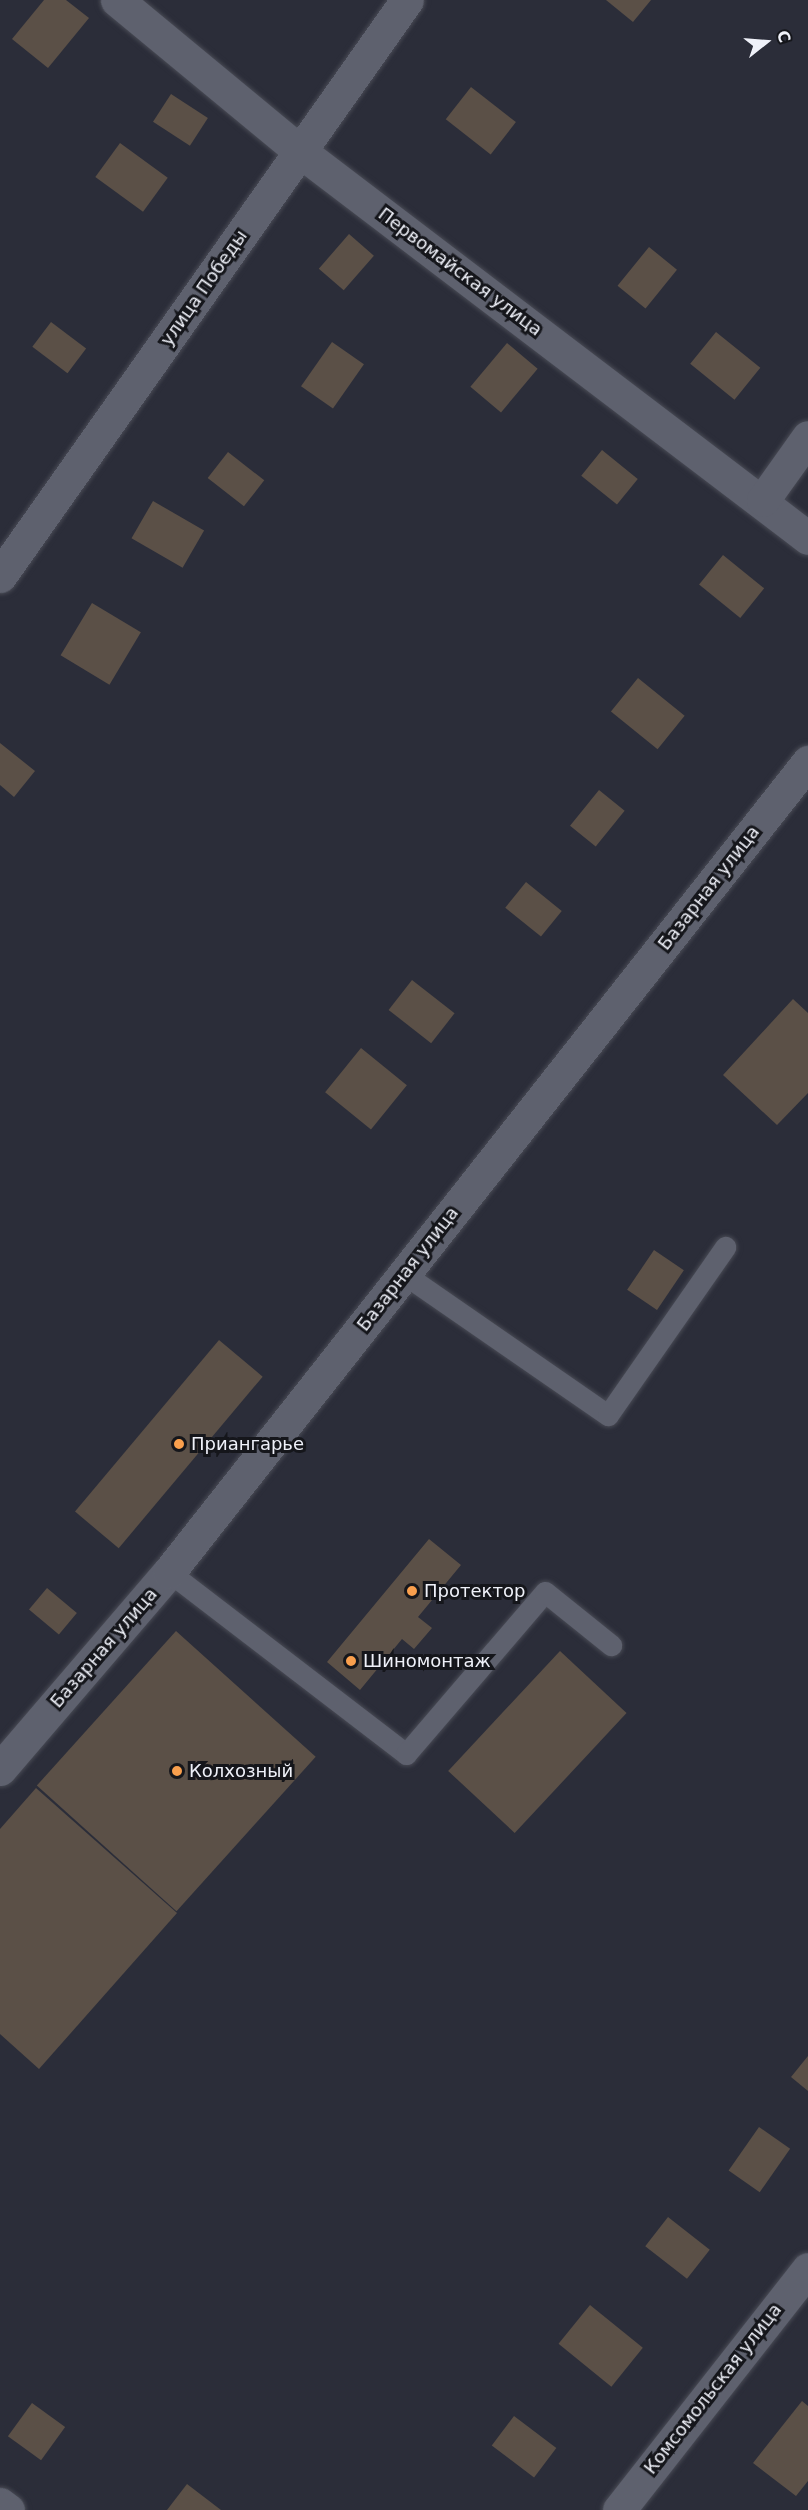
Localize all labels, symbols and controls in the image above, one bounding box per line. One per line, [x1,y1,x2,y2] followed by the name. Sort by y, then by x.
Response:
[736,12,796,72] north arrow
[773,28,794,45] text: С
[374,203,546,341] street label: Первомайская улица
[156,226,252,350] street label: улица Победы
[654,822,764,954] street label: Базарная улица
[353,1203,463,1335] street label: Базарная улица
[191,1433,304,1455] place label: Приангарье
[172,1437,186,1451] marker: Приангарье
[424,1580,525,1602] place label: Протектор
[46,1584,162,1712] street label: Базарная улица
[405,1584,419,1598] marker: Протектор
[363,1650,491,1672] place label: Шиномонтаж
[344,1654,358,1668] marker: Шиномонтаж
[189,1760,293,1782] place label: Колхозный
[170,1764,184,1778] marker: Колхозный
[640,2299,786,2479] street label: Комсомольская улица

